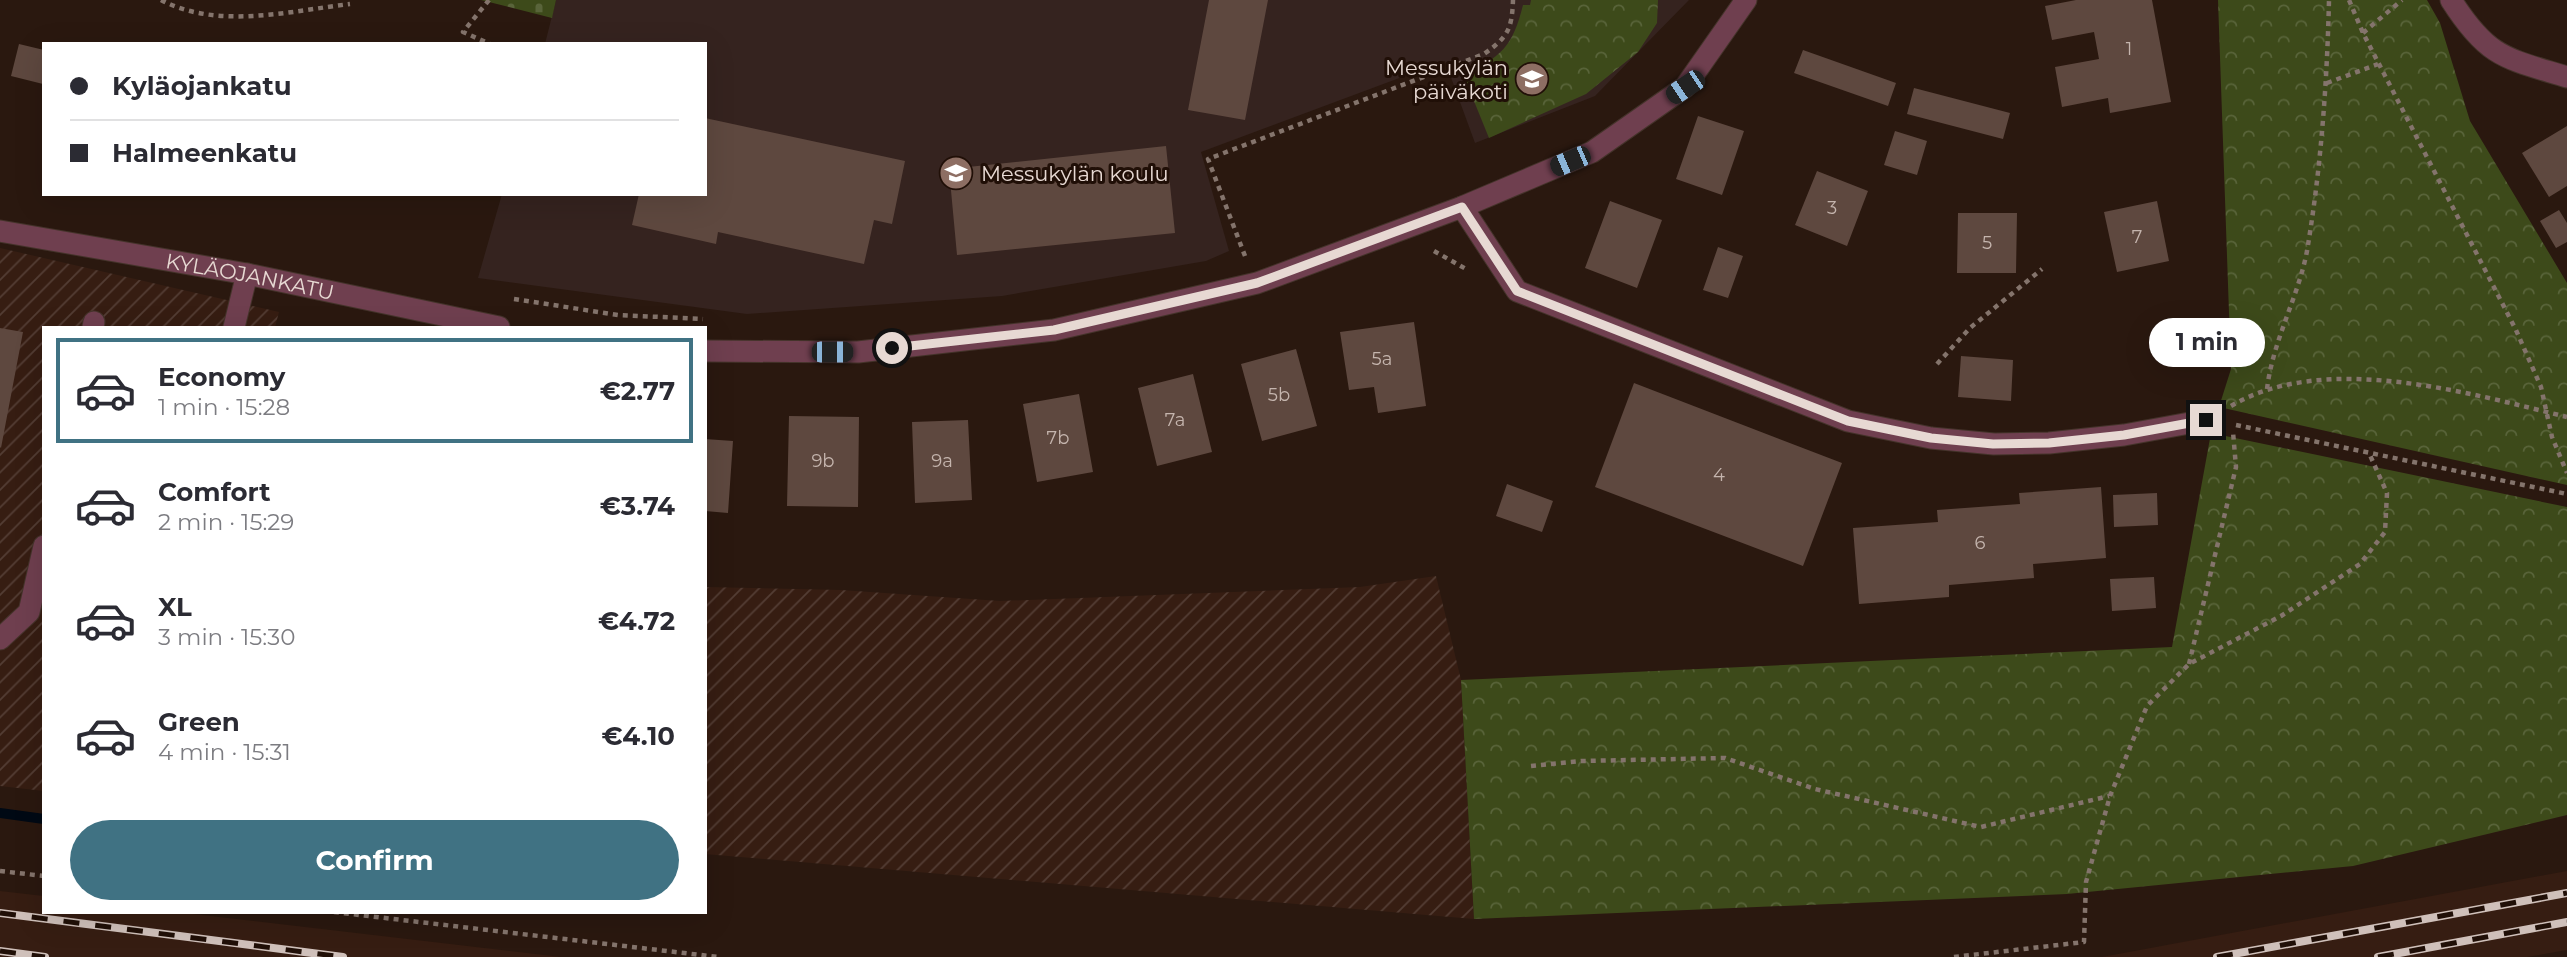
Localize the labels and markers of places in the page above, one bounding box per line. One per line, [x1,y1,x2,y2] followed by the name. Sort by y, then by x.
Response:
[1385,55,1508,104] place label: Messukylän päiväkoti
[1513,60,1551,98] school or university icon: Messukylän päiväkoti
[937,154,975,192] school or university icon: Messukylän koulu
[981,161,1169,186] place label: Messukylän koulu

